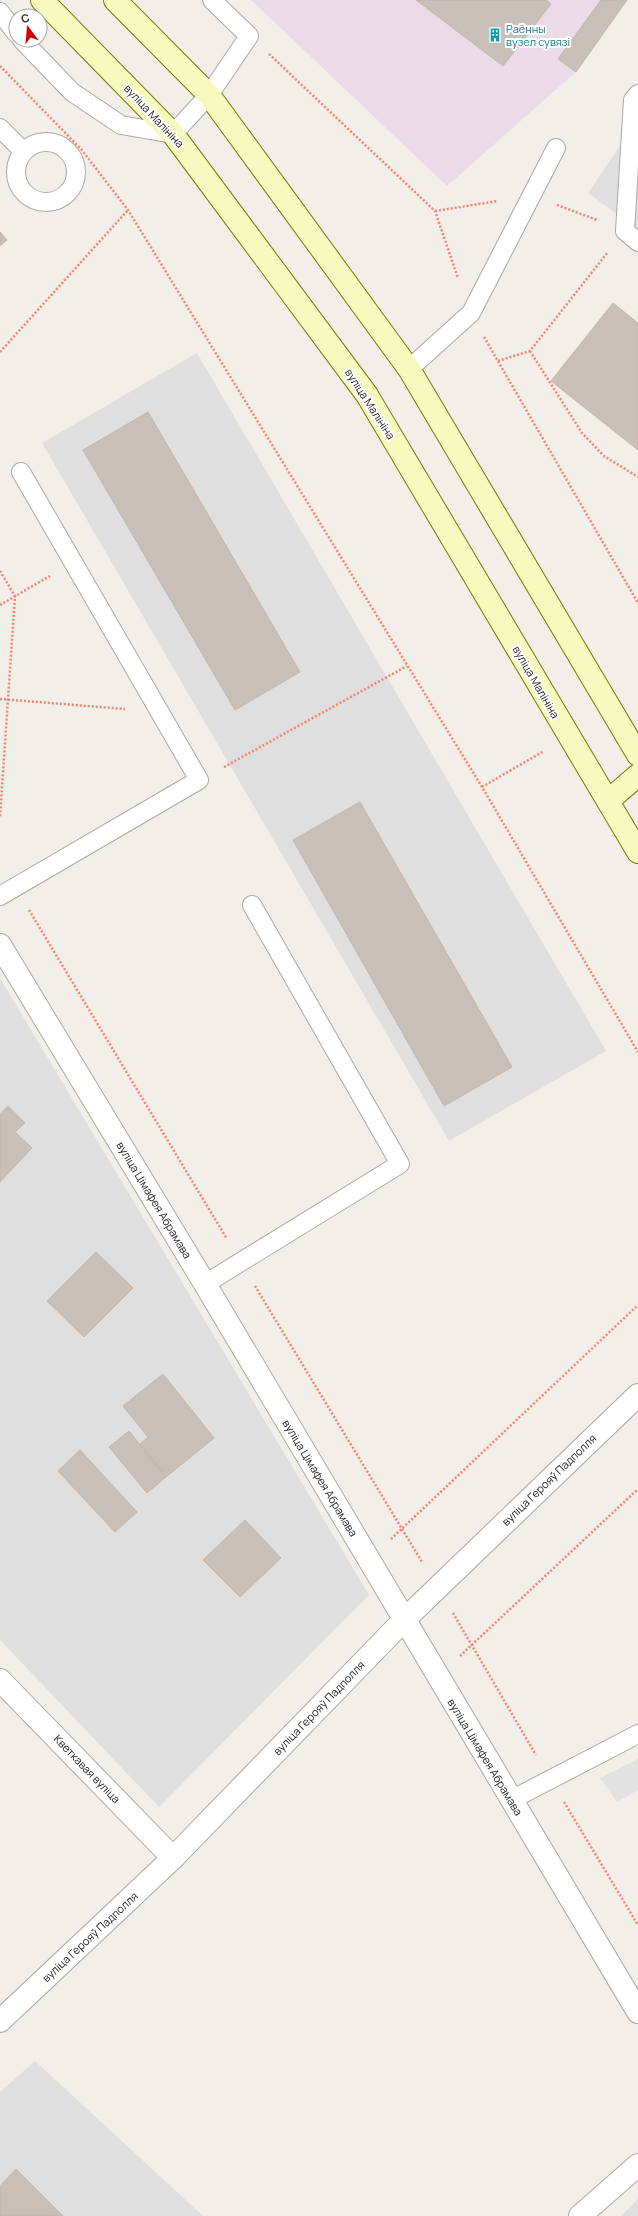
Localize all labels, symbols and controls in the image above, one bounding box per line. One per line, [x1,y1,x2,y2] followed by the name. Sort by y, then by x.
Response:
[8,8,48,48] north arrow
[19,10,31,26] text: С
[506,21,570,49] place label: Раённы вузел сувязі
[487,27,503,43] building icon: Раённы вузел сувязі
[121,81,188,151] street label: вуліца Малініна
[342,365,399,442] street label: вуліца Малініна
[510,643,563,721] street label: вуліца Малініна
[114,1138,195,1261] street label: вуліца Цімафея Абрамава
[280,1416,361,1539] street label: вуліца Цімафея Абрамава
[498,1431,599,1529] street label: вуліца Герояў Падполля
[270,1657,368,1758] street label: вуліца Герояў Падполля
[445,1695,526,1818] street label: вуліца Цімафея Абрамава
[51,1731,124,1806] street label: Кветкавая вуліца
[39,1888,141,1985] street label: вуліца Герояў Падполля

